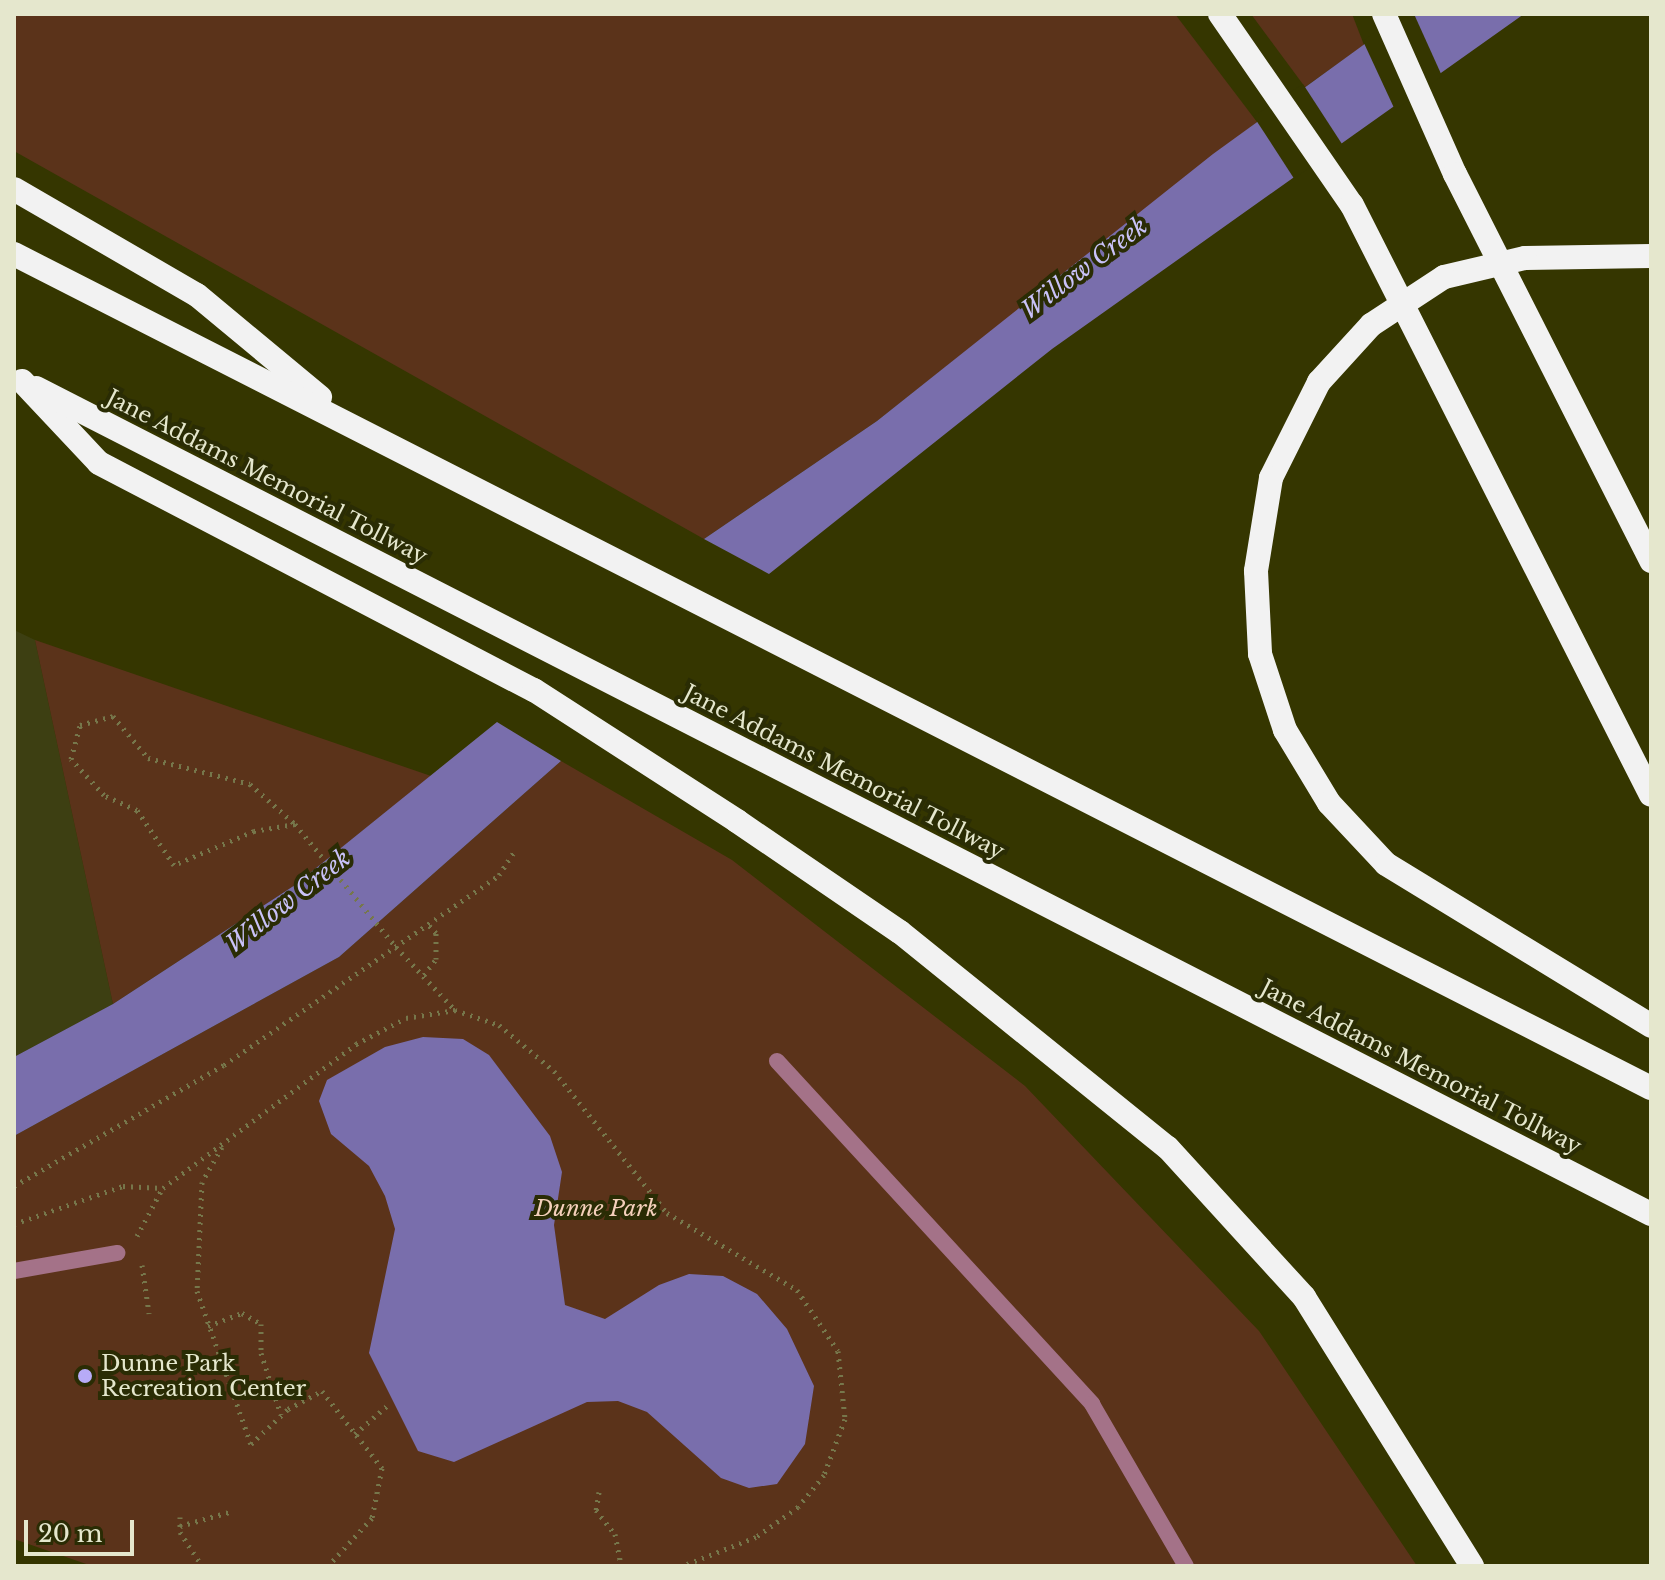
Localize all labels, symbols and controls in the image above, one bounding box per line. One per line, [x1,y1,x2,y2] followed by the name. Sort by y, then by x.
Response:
[1015,211,1153,325] water label: Willow Creek
[101,384,433,570] street label: Jane Addams Memorial Tollway
[678,679,1010,865] street label: Jane Addams Memorial Tollway
[220,843,356,959] water label: Willow Creek
[1255,974,1587,1160] street label: Jane Addams Memorial Tollway
[534,1196,658,1222] park label: Dunne Park
[101,1350,306,1402] place label: Dunne Park Recreation Center
[76,1367,94,1385] marker: Dunne Park Recreation Center
[28,1504,138,1554] scale bar
[38,1519,103,1548] text: 20 m

